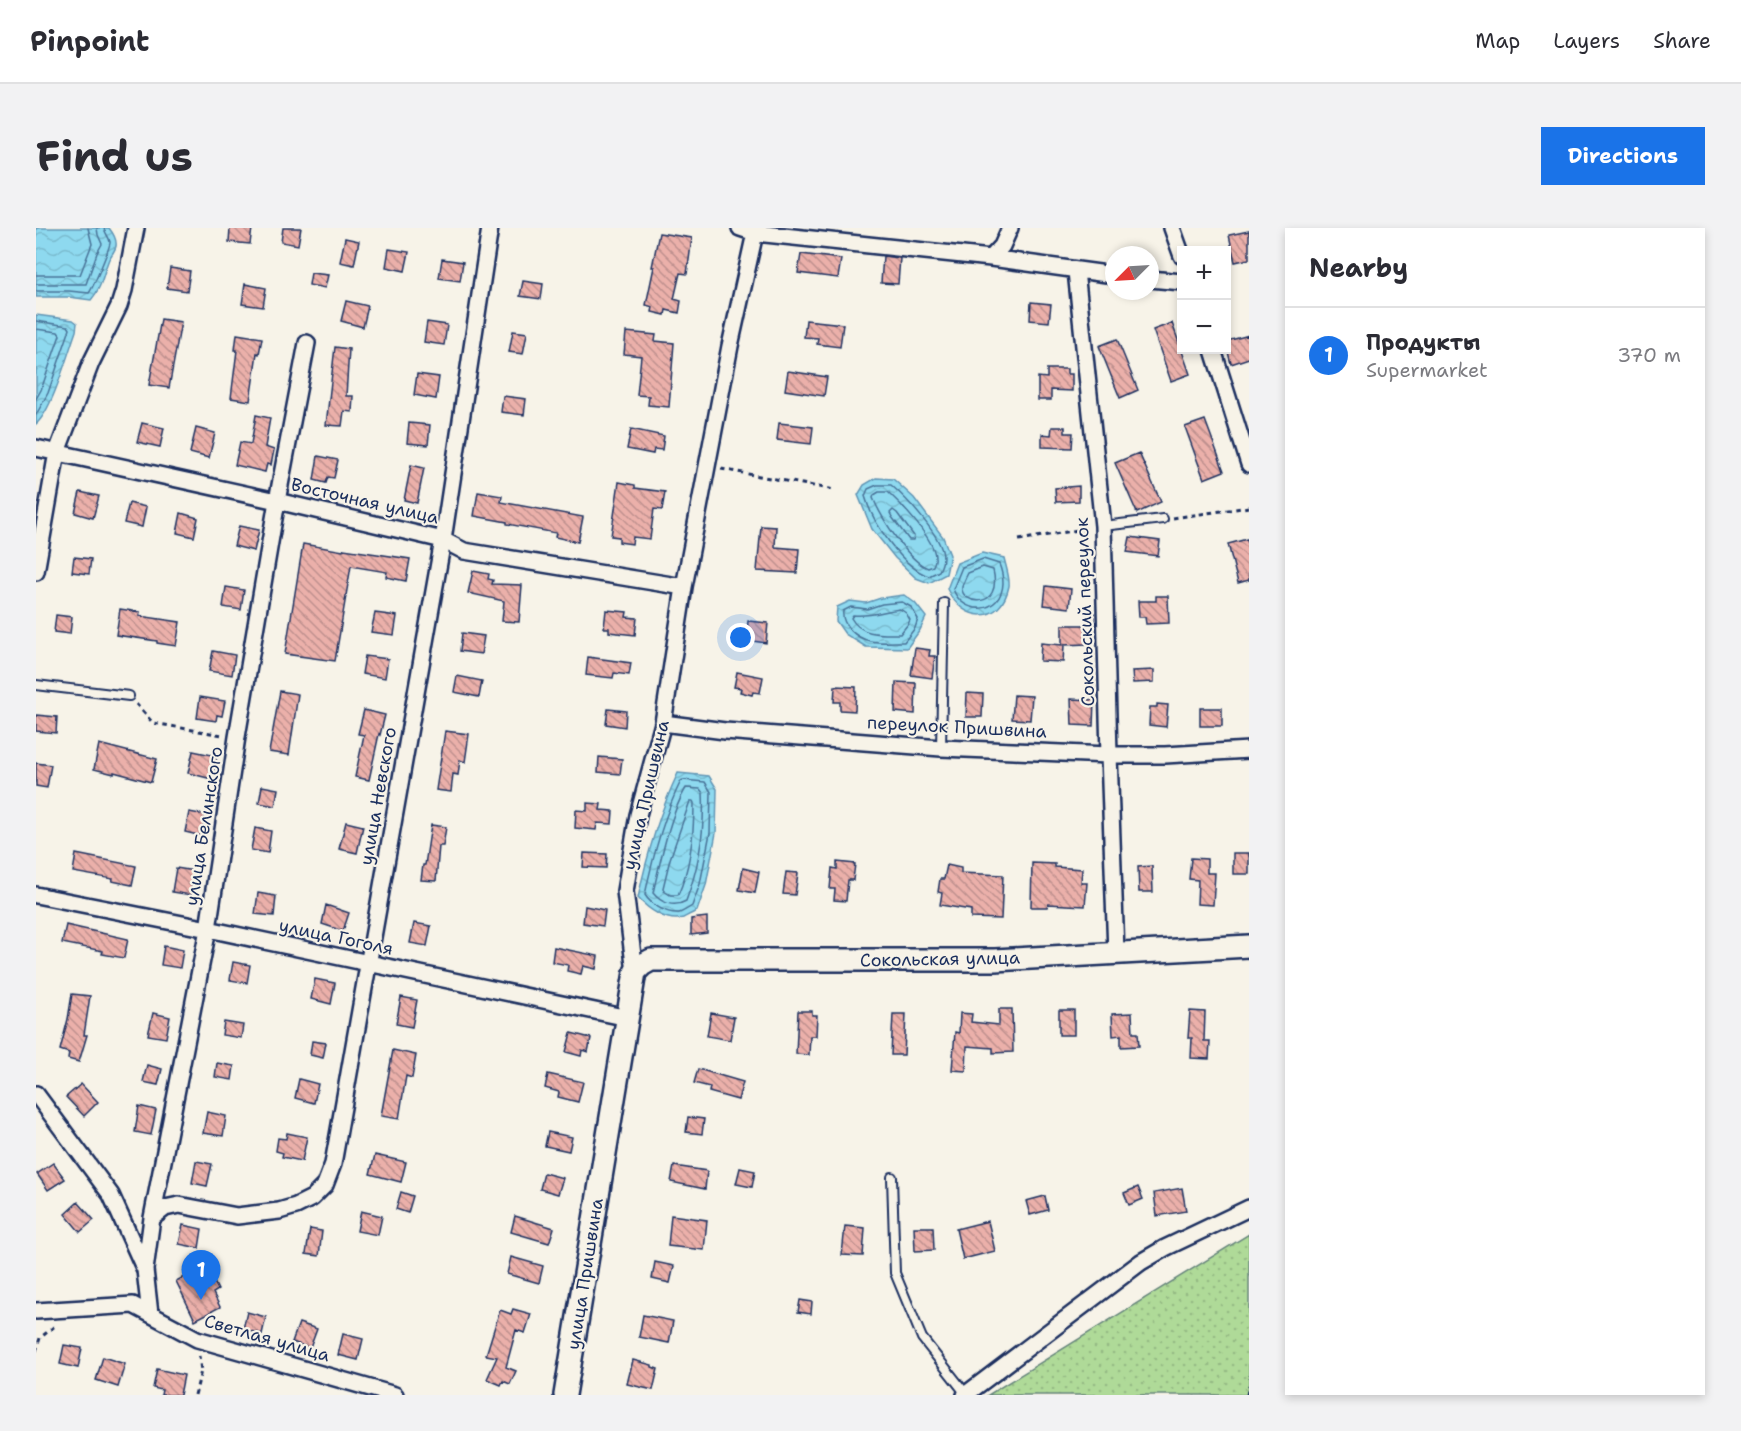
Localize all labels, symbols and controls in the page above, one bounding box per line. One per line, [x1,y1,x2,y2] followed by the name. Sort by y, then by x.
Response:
[30,22,149,60] text: Pinpoint
[1475,27,1520,55] text: Map
[1553,27,1620,55] text: Layers
[1653,27,1711,55] text: Share
[1541,127,1705,185] button: Directions
[36,128,193,184] text: Find us
[1105,246,1159,300] north arrow
[1177,246,1231,354] map controls
[1177,246,1231,300] button: +
[1309,250,1408,285] text: Nearby
[1177,300,1231,354] button: −
[1366,328,1480,357] text: Продукты
[1324,342,1333,368] text: 1
[1617,342,1681,368] text: 370 m
[1366,357,1488,383] text: Supermarket
[289,472,441,530] street label: Восточная улица
[1070,517,1100,707] street label: Сокольский переулок
[726,623,755,652] your location
[867,710,1047,744] street label: переулок Пришвина
[617,718,675,872] street label: улица Пришвина
[354,725,402,867] street label: улица Невского
[180,745,228,907] street label: улица Белинского
[277,913,395,961] street label: улица Гоголя
[860,946,1020,972] street label: Сокольская улица
[561,1196,609,1352] street label: улица Пришвина
[182,1250,220,1300] pin: 1
[201,1309,333,1367] street label: Светлая улица

